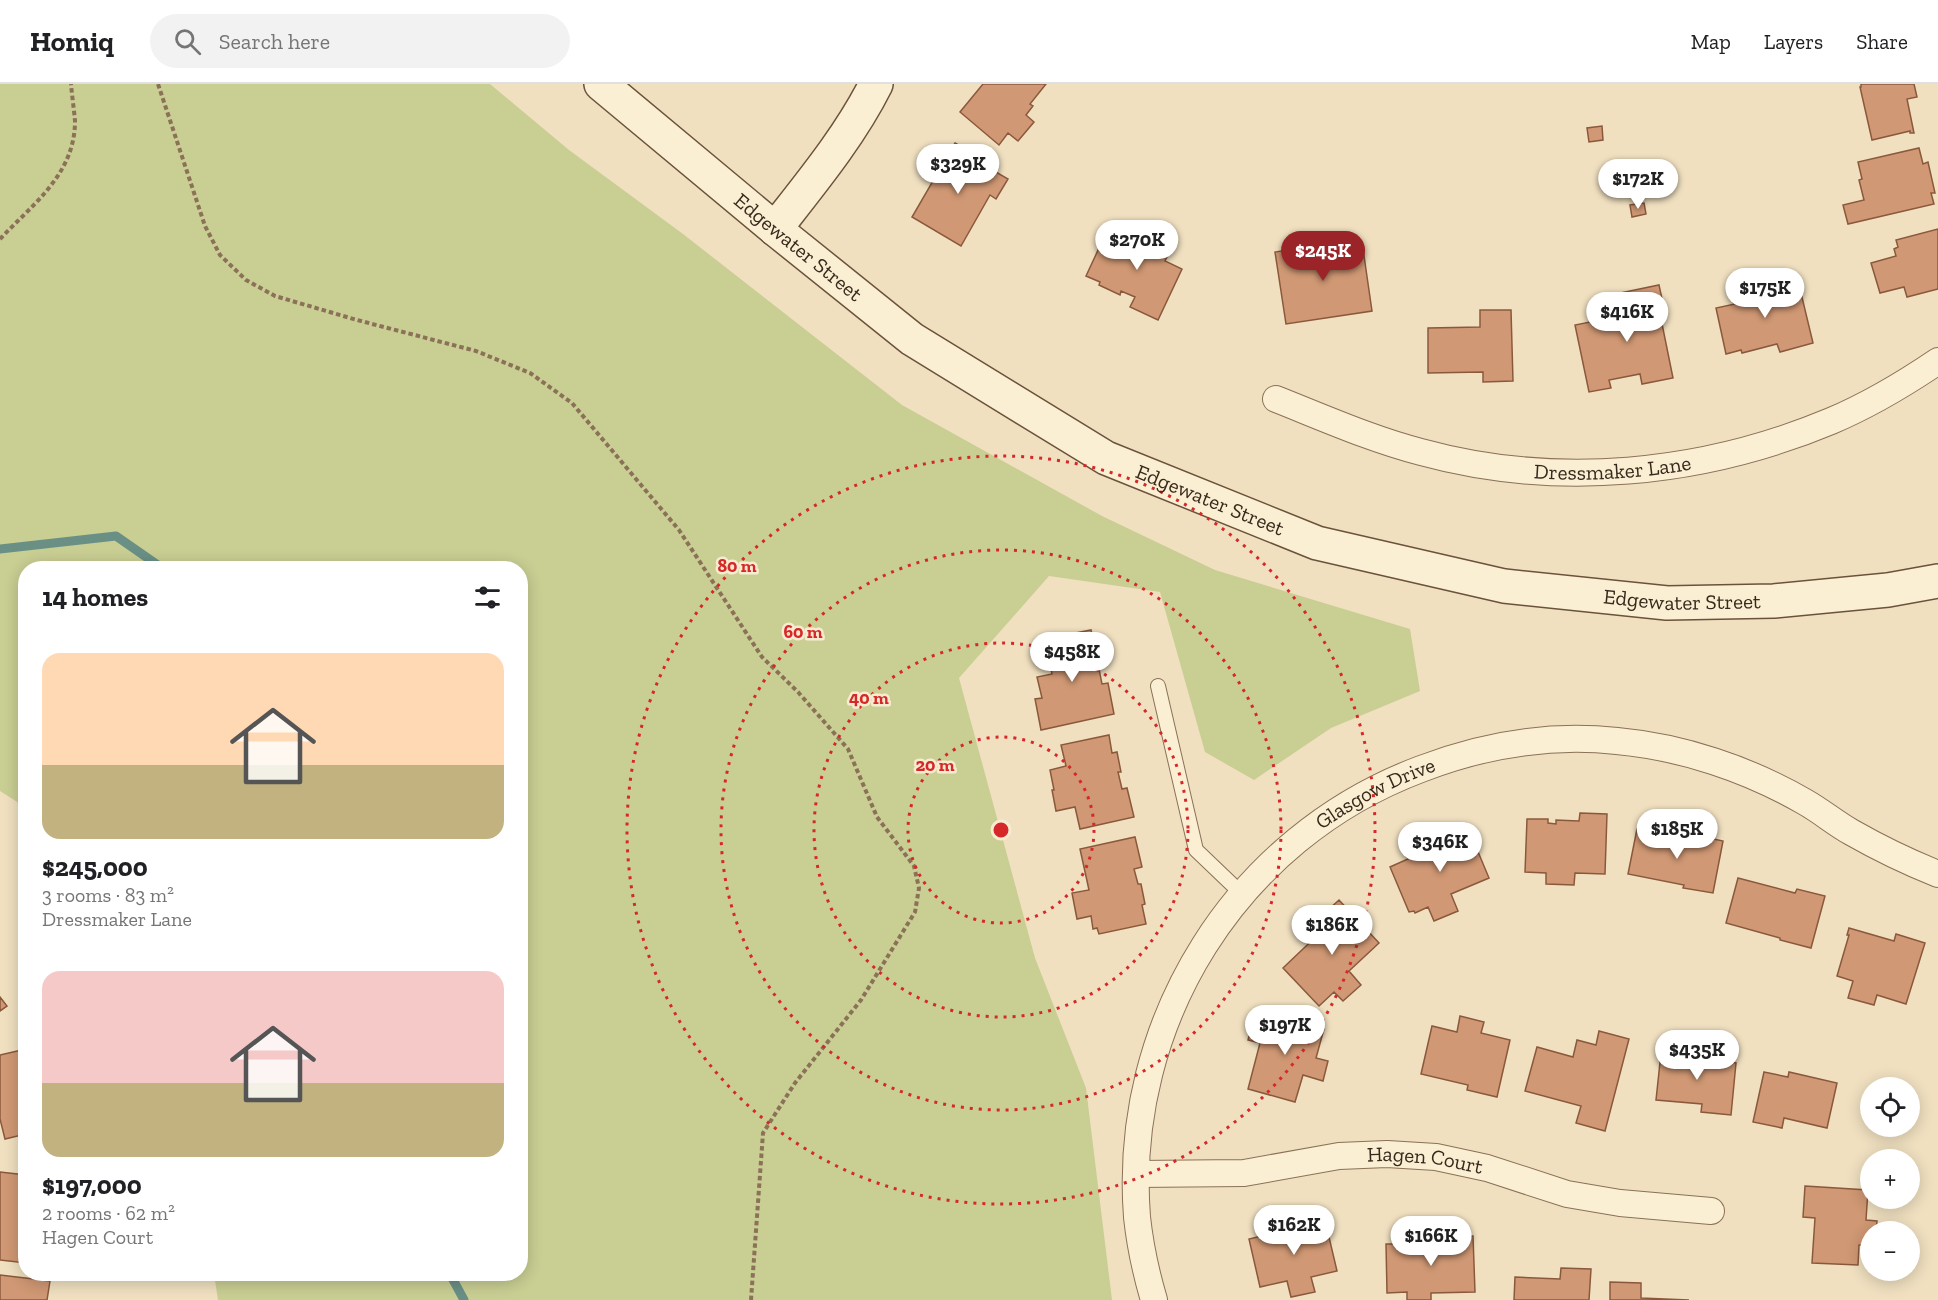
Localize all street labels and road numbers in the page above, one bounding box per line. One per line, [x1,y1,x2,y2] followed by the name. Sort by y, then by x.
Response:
[729,187,868,306] street label: Edgewater Street
[1533,450,1693,485] street label: Dressmaker Lane
[1132,458,1288,541] street label: Edgewater Street
[1602,583,1761,615] street label: Edgewater Street
[1310,752,1438,834] street label: Glasgow Drive
[1367,1141,1486,1179] street label: Hagen Court

